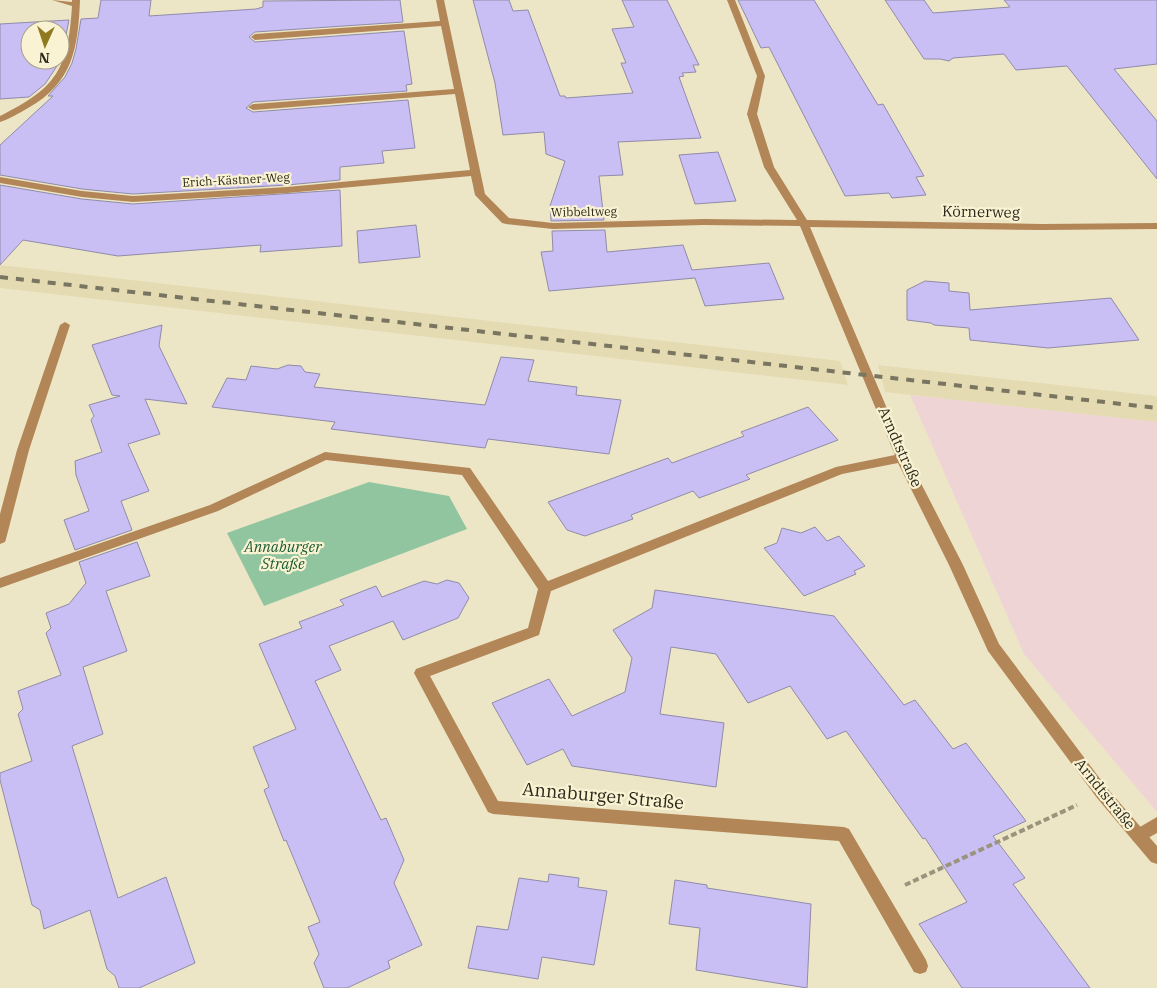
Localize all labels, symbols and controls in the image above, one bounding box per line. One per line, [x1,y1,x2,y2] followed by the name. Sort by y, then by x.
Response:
[20,20,70,70] north arrow
[38,49,50,67] text: N
[182,169,291,190] street label: Erich-Kästner-Weg
[942,201,1020,222] street label: Körnerweg
[551,203,618,220] street label: Wibbeltweg
[874,404,927,490] street label: Arndtstraße
[243,537,322,573] park label: Annaburger Straße
[1071,754,1140,833] street label: Arndtstraße
[521,777,685,814] street label: Annaburger Straße

